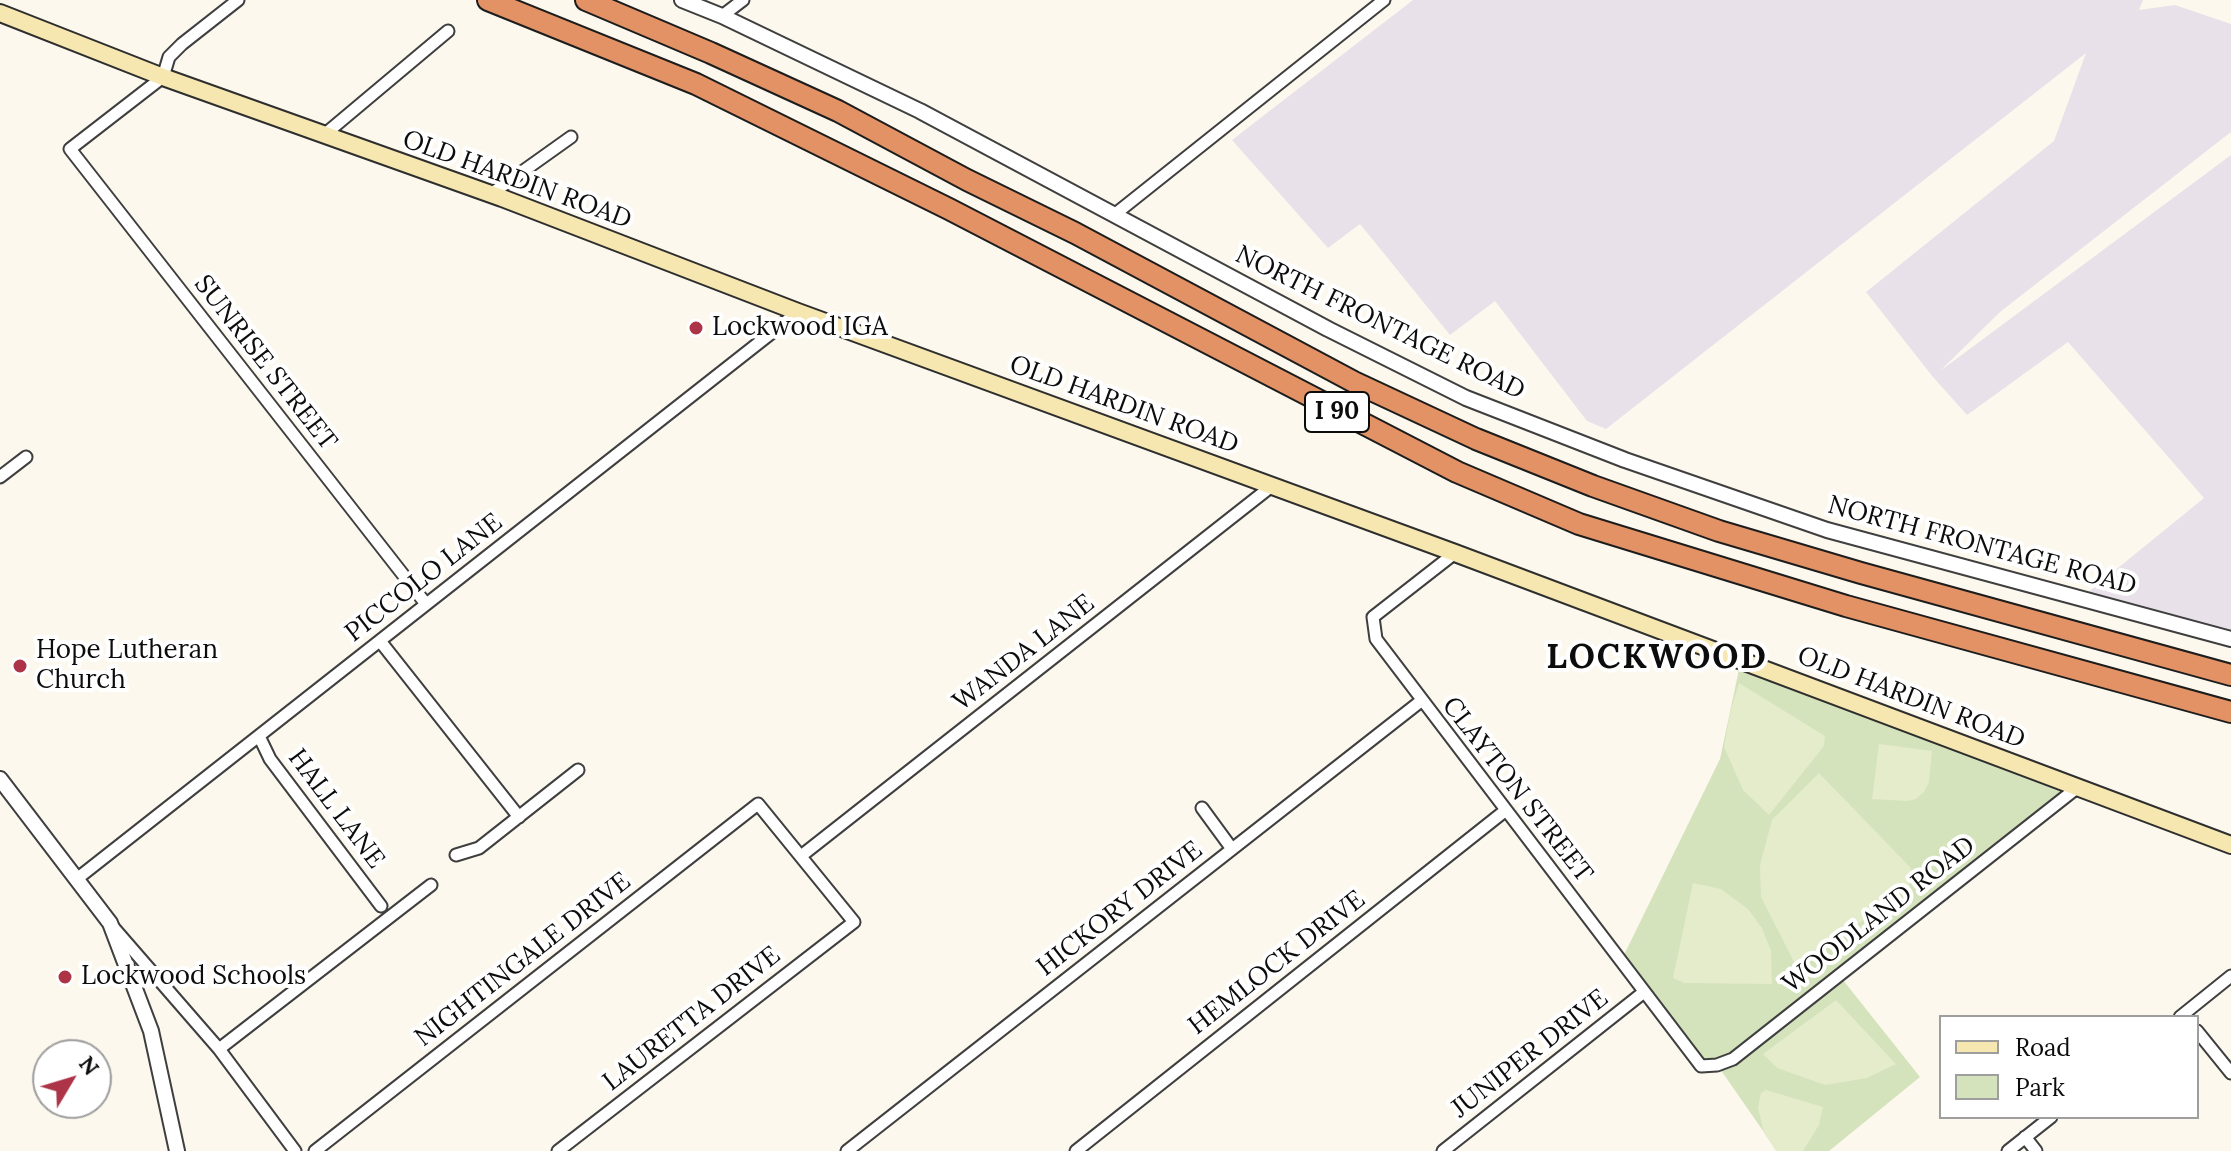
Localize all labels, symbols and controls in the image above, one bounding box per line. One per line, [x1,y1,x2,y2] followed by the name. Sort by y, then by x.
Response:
[398,124,636,236] street label: OLD HARDIN ROAD
[1230,239,1530,407] street label: NORTH FRONTAGE ROAD
[187,269,343,457] street label: SUNRISE STREET
[712,312,888,344] place label: Lockwood IGA
[687,319,705,337] marker: Lockwood IGA
[1005,349,1243,461] street label: OLD HARDIN ROAD
[1305,392,1369,432] road number: I 90
[1824,490,2140,602] street label: NORTH FRONTAGE ROAD
[339,507,509,649] street label: PICCOLO LANE
[947,588,1101,718] street label: WANDA LANE
[36,635,218,696] place label: Hope Lutheran Church
[1546,638,1768,678] district label: LOCKWOOD
[1793,640,2029,756] street label: OLD HARDIN ROAD
[11,657,29,675] marker: Hope Lutheran Church
[1435,691,1599,889] street label: CLAYTON STREET
[281,743,391,875] street label: HALL LANE
[1777,830,1981,1000] street label: WOODLAND ROAD
[1031,835,1209,983] street label: HICKORY DRIVE
[409,866,637,1054] street label: NIGHTINGALE DRIVE
[1182,884,1372,1042] street label: HEMLOCK DRIVE
[597,940,787,1098] street label: LAURETTA DRIVE
[81,961,306,993] place label: Lockwood Schools
[56,968,74,986] marker: Lockwood Schools
[1446,983,1614,1125] street label: JUNIPER DRIVE
[1939,1015,2199,1119] legend
[2015,1032,2071,1063] text: Road
[32,1039,112,1119] north arrow
[73,1050,106,1081] text: N
[2015,1072,2065,1103] text: Park

